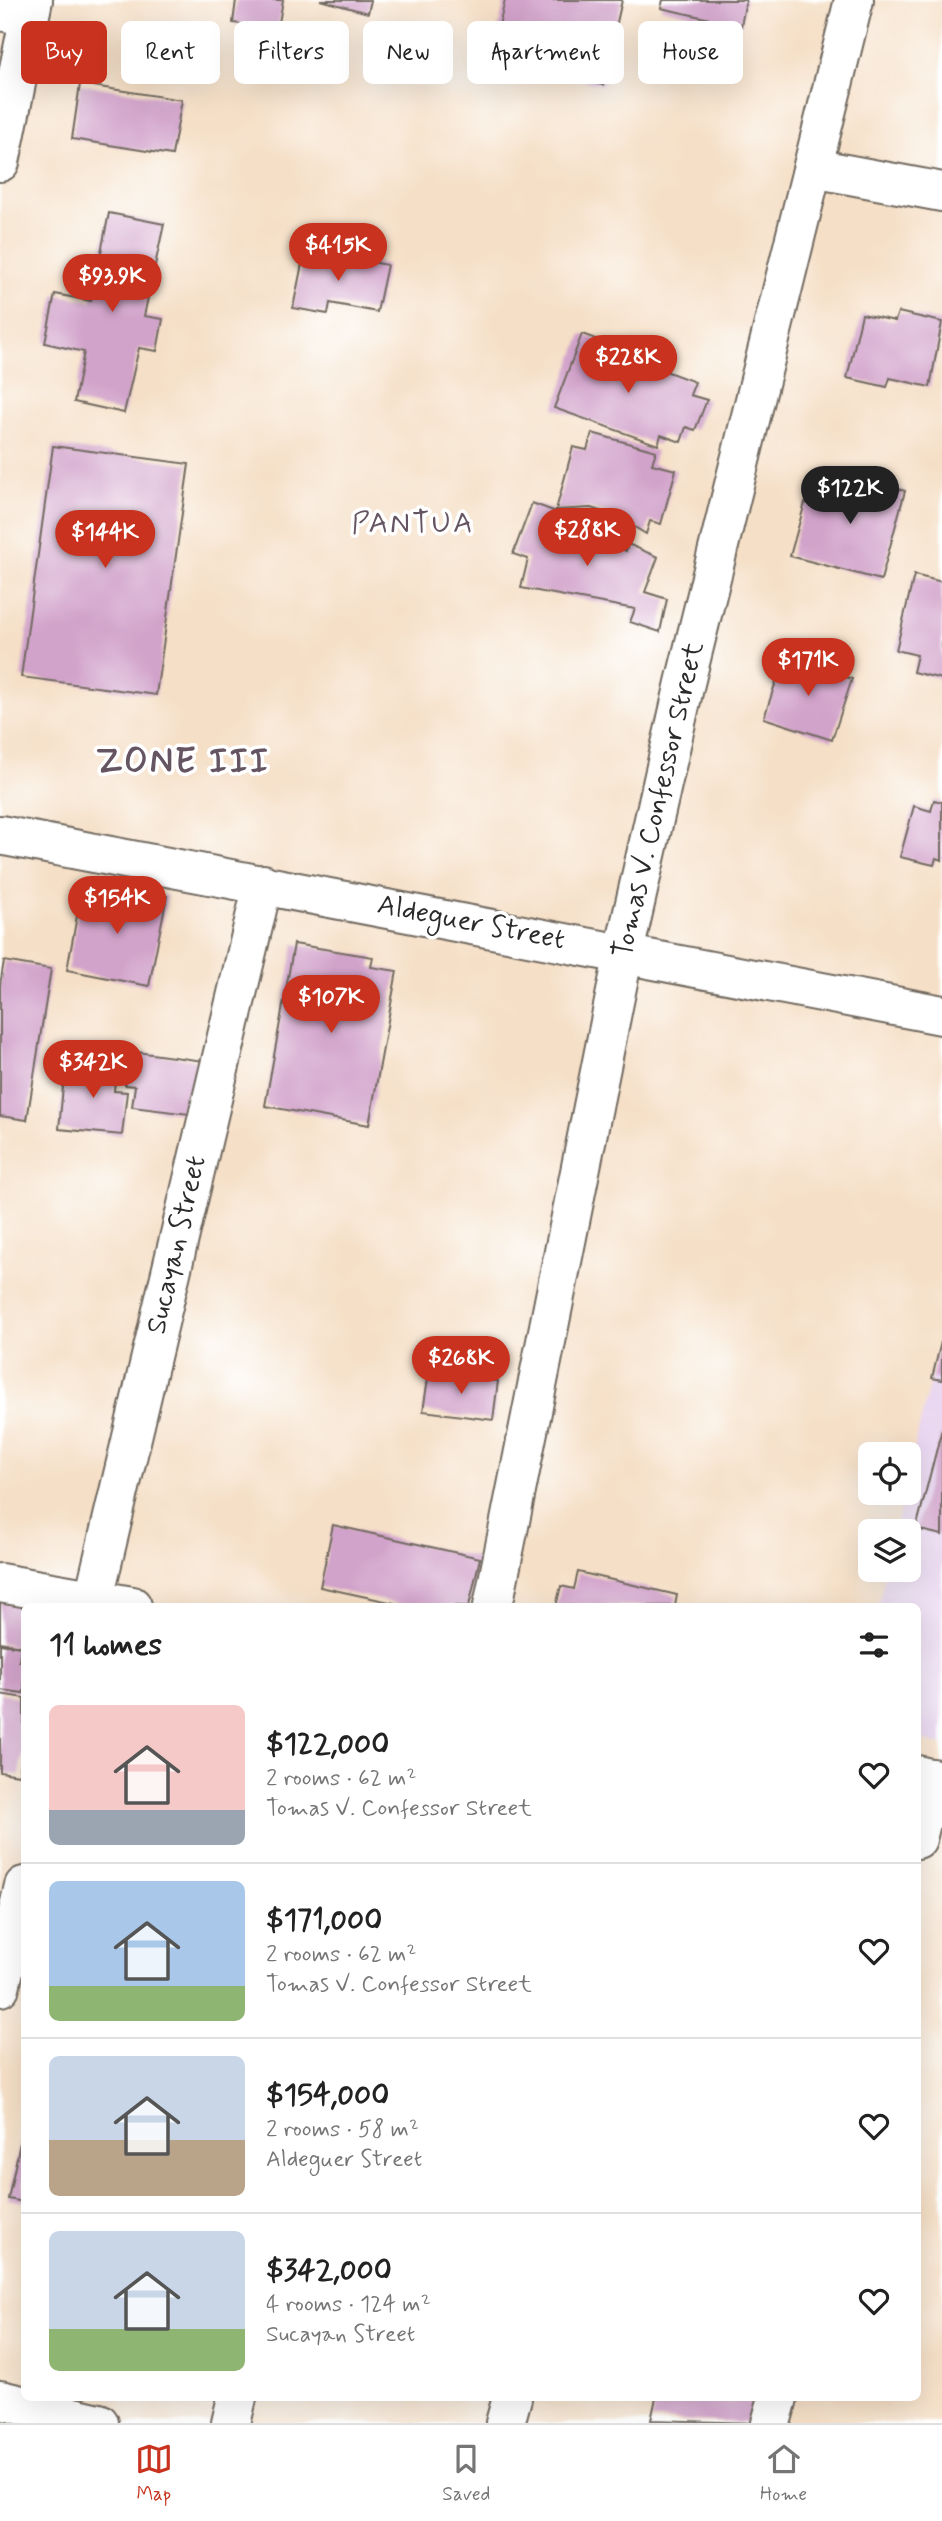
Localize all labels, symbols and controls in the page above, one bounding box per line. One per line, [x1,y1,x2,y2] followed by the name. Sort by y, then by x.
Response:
[21,21,107,84] chip: Buy
[121,21,220,84] chip: Rent
[234,21,349,84] chip: Filters
[363,21,453,84] chip: New
[467,21,624,84] chip: Apartment
[638,21,743,84] chip: House
[289,224,387,283] pin: $415K
[305,231,371,261] text: $415K
[55,254,169,314] pin: $93.9K
[79,262,145,292] text: $93.9K
[579,336,677,395] pin: $228K
[595,343,661,373] text: $228K
[801,466,899,526] pin: $122K
[817,474,883,504] text: $122K
[351,504,475,543] district label: PANTUA
[538,508,636,568] pin: $288K
[56,510,154,570] pin: $144K
[554,516,620,546] text: $288K
[71,518,139,548] text: $144K
[605,638,714,962] street label: Tomas V. Confessor Street
[759,638,857,698] pin: $171K
[778,646,838,676] text: $171K
[96,739,270,785] district label: ZONE III
[68,876,166,936] pin: $154K
[84,884,150,914] text: $154K
[374,887,568,961] street label: Aldeguer Street
[282,976,380,1035] pin: $107K
[298,983,364,1013] text: $107K
[44,1040,142,1100] pin: $342K
[59,1048,127,1078] text: $342K
[139,1152,215,1338] street label: Sucayan Street
[412,1336,510,1396] pin: $268K
[428,1344,494,1374] text: $268K
[858,1442,921,1582] map controls
[858,1442,921,1505] button: locate
[858,1519,921,1582] button: layers
[49,1626,162,1665] text: 11 homes
[855,1626,893,1664] icon: filters
[266,1725,389,1764] text: $122,000
[105,1733,189,1817] icon: home
[855,1756,893,1794] icon: heart
[266,1764,417,1794] text: 2 rooms · 62 m²
[266,1794,532,1824] text: Tomas V. Confessor Street
[266,1901,382,1940] text: $171,000
[105,1909,189,1993] icon: home
[855,1932,893,1970] icon: heart
[266,1940,417,1970] text: 2 rooms · 62 m²
[266,1970,532,2000] text: Tomas V. Confessor Street
[266,2076,389,2115] text: $154,000
[105,2084,189,2168] icon: home
[855,2107,893,2145] icon: heart
[266,2115,419,2145] text: 2 rooms · 58 m²
[266,2145,422,2175] text: Aldeguer Street
[266,2251,392,2290] text: $342,000
[105,2259,189,2343] icon: home
[855,2282,893,2320] icon: heart
[266,2290,431,2320] text: 4 rooms · 124 m²
[266,2320,415,2350] text: Sucayan Street
[135,2440,173,2507] tab: Map
[442,2440,490,2507] tab: Saved
[760,2440,807,2507] tab: Home

